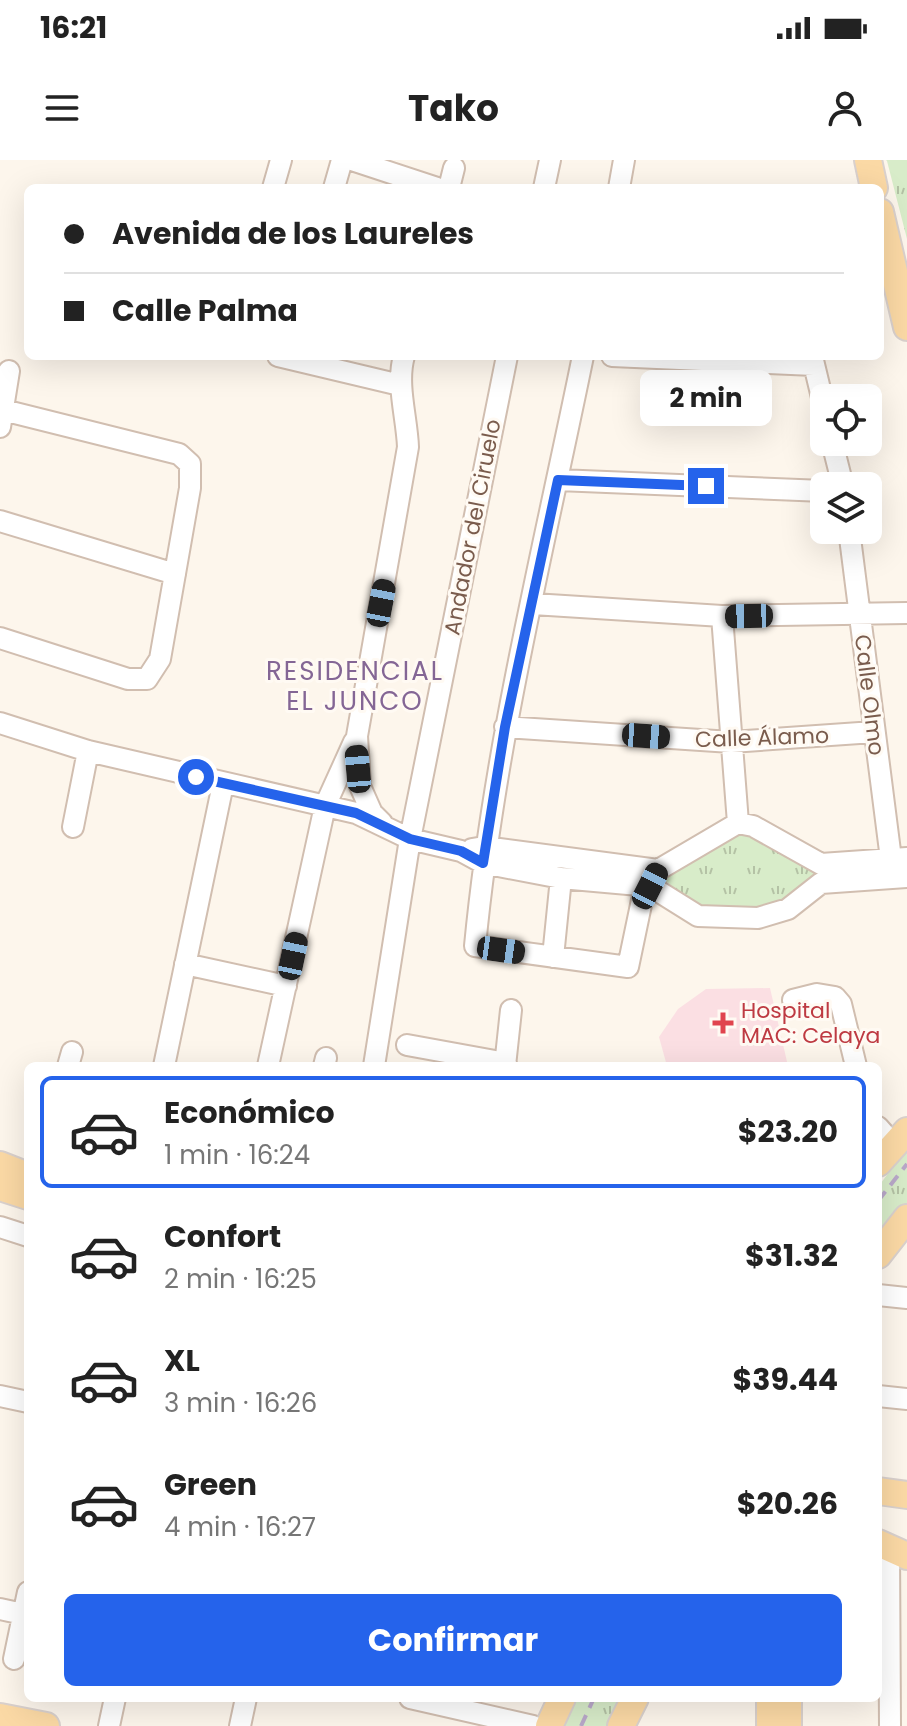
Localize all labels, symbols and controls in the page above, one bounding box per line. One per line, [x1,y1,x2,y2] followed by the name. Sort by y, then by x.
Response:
[40,6,107,49] text: 16:21
[408,83,499,134] text: Tako
[40,86,84,130] icon: menu
[823,86,867,130] icon: person
[112,212,474,255] text: Avenida de los Laureles
[112,289,298,332] text: Calle Palma
[640,370,772,426] callout: 2 min
[669,380,743,416] text: 2 min
[810,384,882,544] map controls
[810,384,882,456] button: locate
[436,417,509,638] street label: Andador del Ciruelo
[688,468,724,504] route end
[810,472,882,544] button: layers
[365,577,397,629] car
[725,604,773,628] car
[847,633,892,757] street label: Calle Olmo
[266,653,444,719] district label: RESIDENCIAL EL JUNCO
[694,720,830,755] street label: Calle Álamo
[621,722,671,750] car
[344,744,372,794] car
[178,759,214,795] route start
[628,859,672,913] car
[276,930,310,982] car
[476,935,526,965] car
[741,995,880,1051] place label: Hospital MAC: Celaya
[712,1012,734,1034] marker: Hospital MAC: Celaya
[164,1091,335,1134] text: Económico
[68,1096,140,1168] icon: car
[738,1110,838,1153] text: $23.20
[164,1137,310,1173] text: 1 min · 16:24
[164,1215,281,1258] text: Confort
[68,1220,140,1292] icon: car
[745,1234,838,1277] text: $31.32
[164,1261,317,1297] text: 2 min · 16:25
[164,1339,200,1382] text: XL
[68,1344,140,1416] icon: car
[733,1358,838,1401] text: $39.44
[164,1385,317,1421] text: 3 min · 16:26
[164,1463,257,1506] text: Green
[68,1468,140,1540] icon: car
[737,1482,838,1525] text: $20.26
[164,1509,316,1545] text: 4 min · 16:27
[64,1594,842,1686] button: Confirmar

